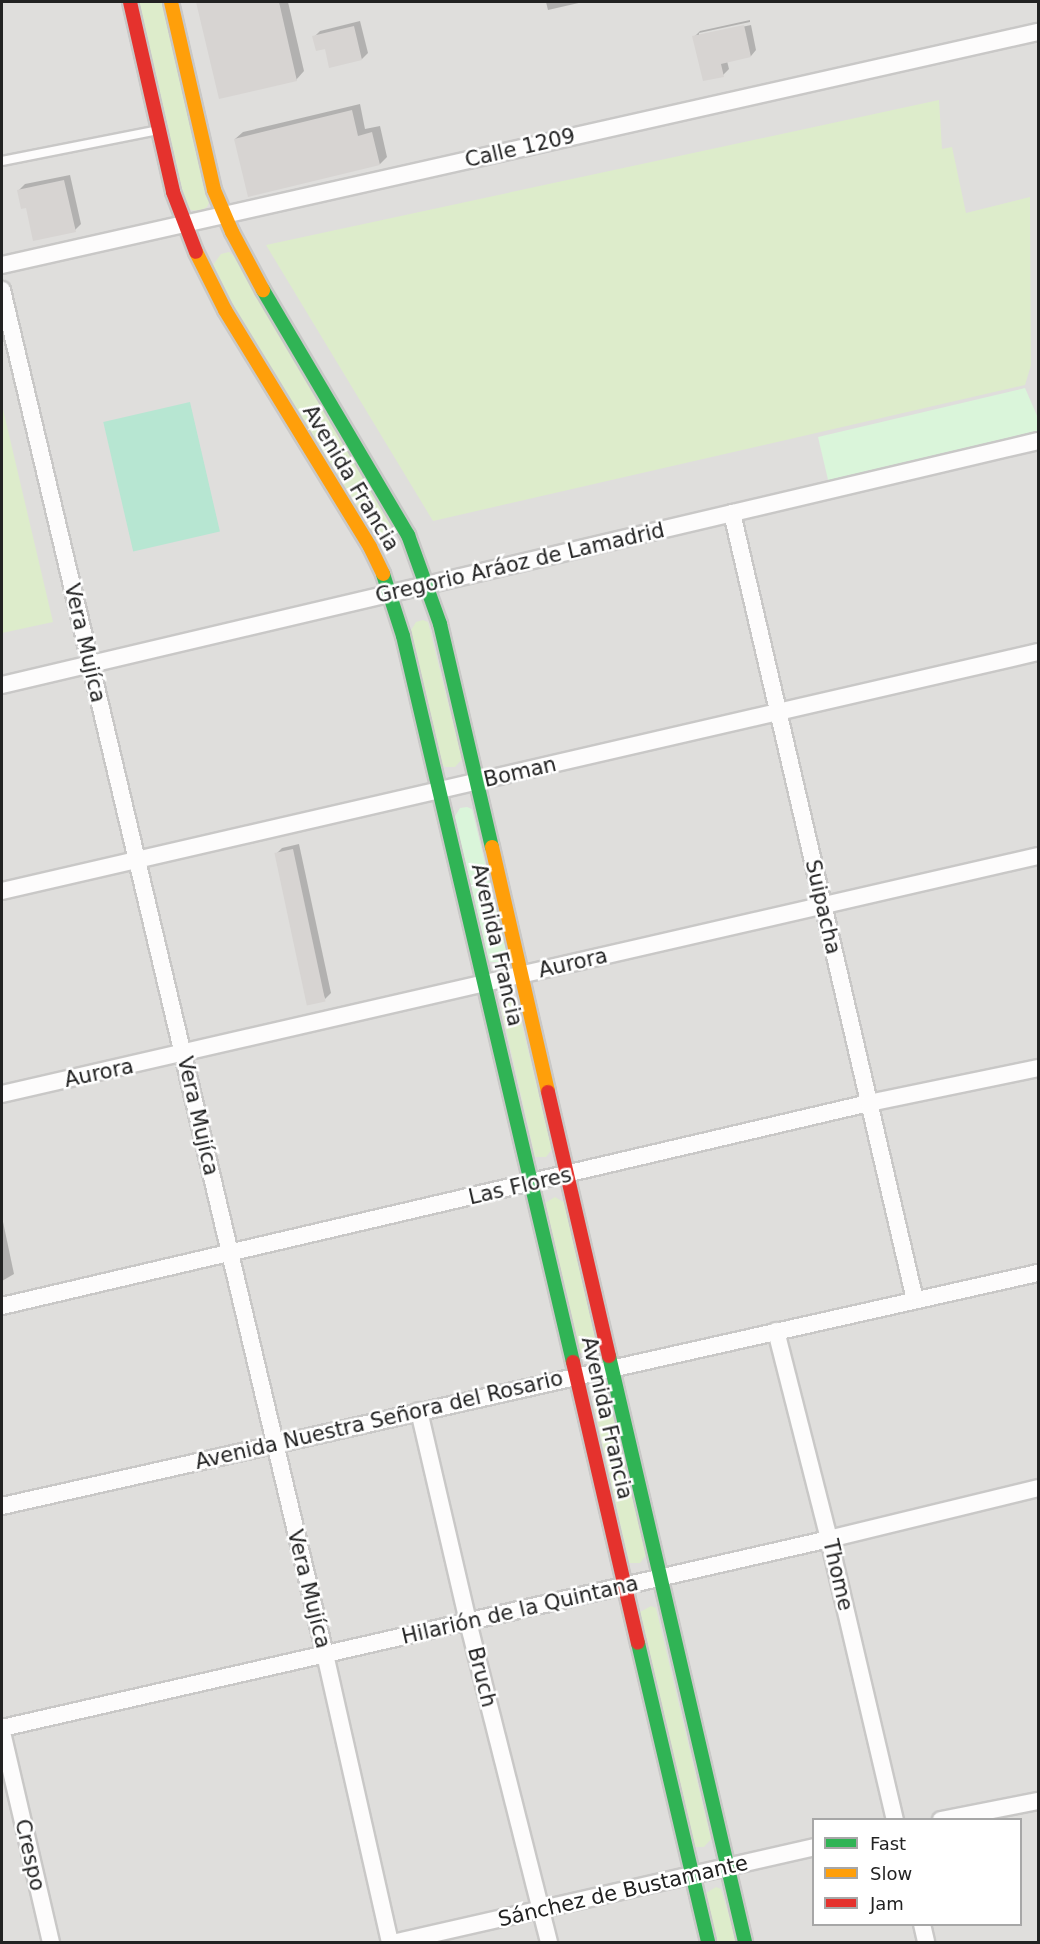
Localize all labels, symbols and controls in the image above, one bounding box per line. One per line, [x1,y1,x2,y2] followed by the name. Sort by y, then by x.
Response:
[462,123,578,173] street label: Calle 1209
[297,400,405,556] street label: Avenida Francia
[373,517,667,609] street label: Gregorio Aráoz de Lamadrid
[59,581,111,705] street label: Vera Mujíca
[481,751,559,793] street label: Boman
[800,857,846,957] street label: Suipacha
[466,861,528,1029] street label: Avenida Francia
[536,943,610,983] street label: Aurora
[62,1053,136,1093] street label: Aurora
[172,1054,224,1178] street label: Vera Mujíca
[466,1162,574,1210] street label: Las Flores
[576,1334,638,1502] street label: Avenida Francia
[193,1365,565,1475] street label: Avenida Nuestra Señora del Rosario
[282,1527,336,1651] street label: Vera Mujíca
[818,1537,858,1613] street label: Thome
[399,1570,641,1650] street label: Hilarión de la Quintana
[462,1644,502,1710] street label: Bruch
[10,1817,50,1893] street label: Crespo
[812,1818,1022,1926] legend
[870,1833,906,1854] text: Fast
[496,1850,750,1932] street label: Sánchez de Bustamante
[870,1863,912,1884] text: Slow
[870,1893,904,1914] text: Jam

